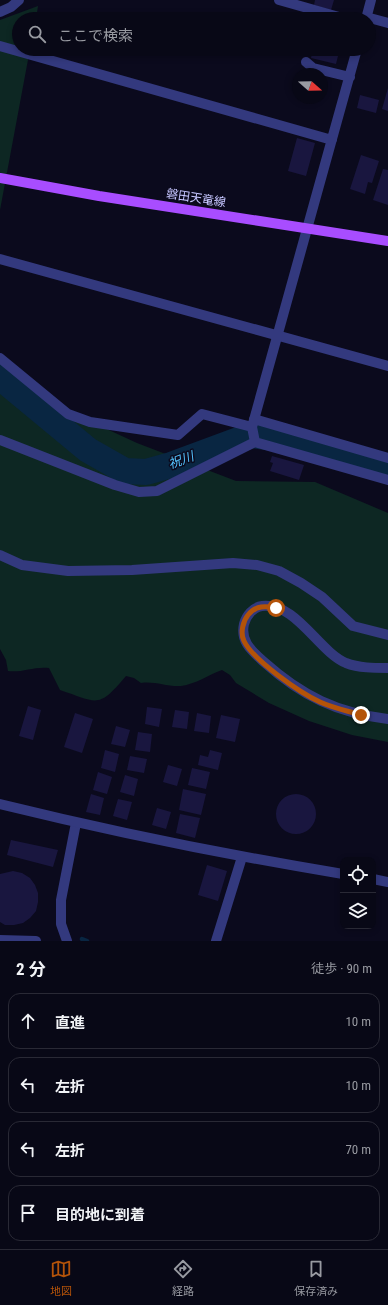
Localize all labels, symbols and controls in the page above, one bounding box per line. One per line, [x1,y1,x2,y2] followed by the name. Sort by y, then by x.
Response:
[12,12,376,56] search box
[26,23,48,45] icon: search
[58,27,133,45] text: ここで検索
[292,68,328,104] north arrow
[165,186,227,210] street label: 磐田天竜線
[166,448,198,471] water label: 祝川
[267,599,285,617] route start
[352,706,370,724] route end
[340,857,376,929] map controls
[340,857,376,893] button: locate
[340,893,376,929] button: layers
[16,959,46,979] text: 2 分
[311,961,372,976] text: 徒歩 · 90 m
[17,1010,39,1032] icon: ahead
[55,1014,85,1032] text: 直進
[345,1014,371,1029] text: 10 m
[17,1074,39,1096] icon: left
[55,1078,85,1096] text: 左折
[345,1078,371,1093] text: 10 m
[17,1138,39,1160] icon: left
[55,1142,85,1160] text: 左折
[345,1142,371,1157] text: 70 m
[17,1202,39,1224] icon: arrive
[55,1206,145,1224] text: 目的地に到着
[50,1258,72,1298] tab: 地図
[172,1258,194,1298] tab: 経路
[294,1258,338,1298] tab: 保存済み

